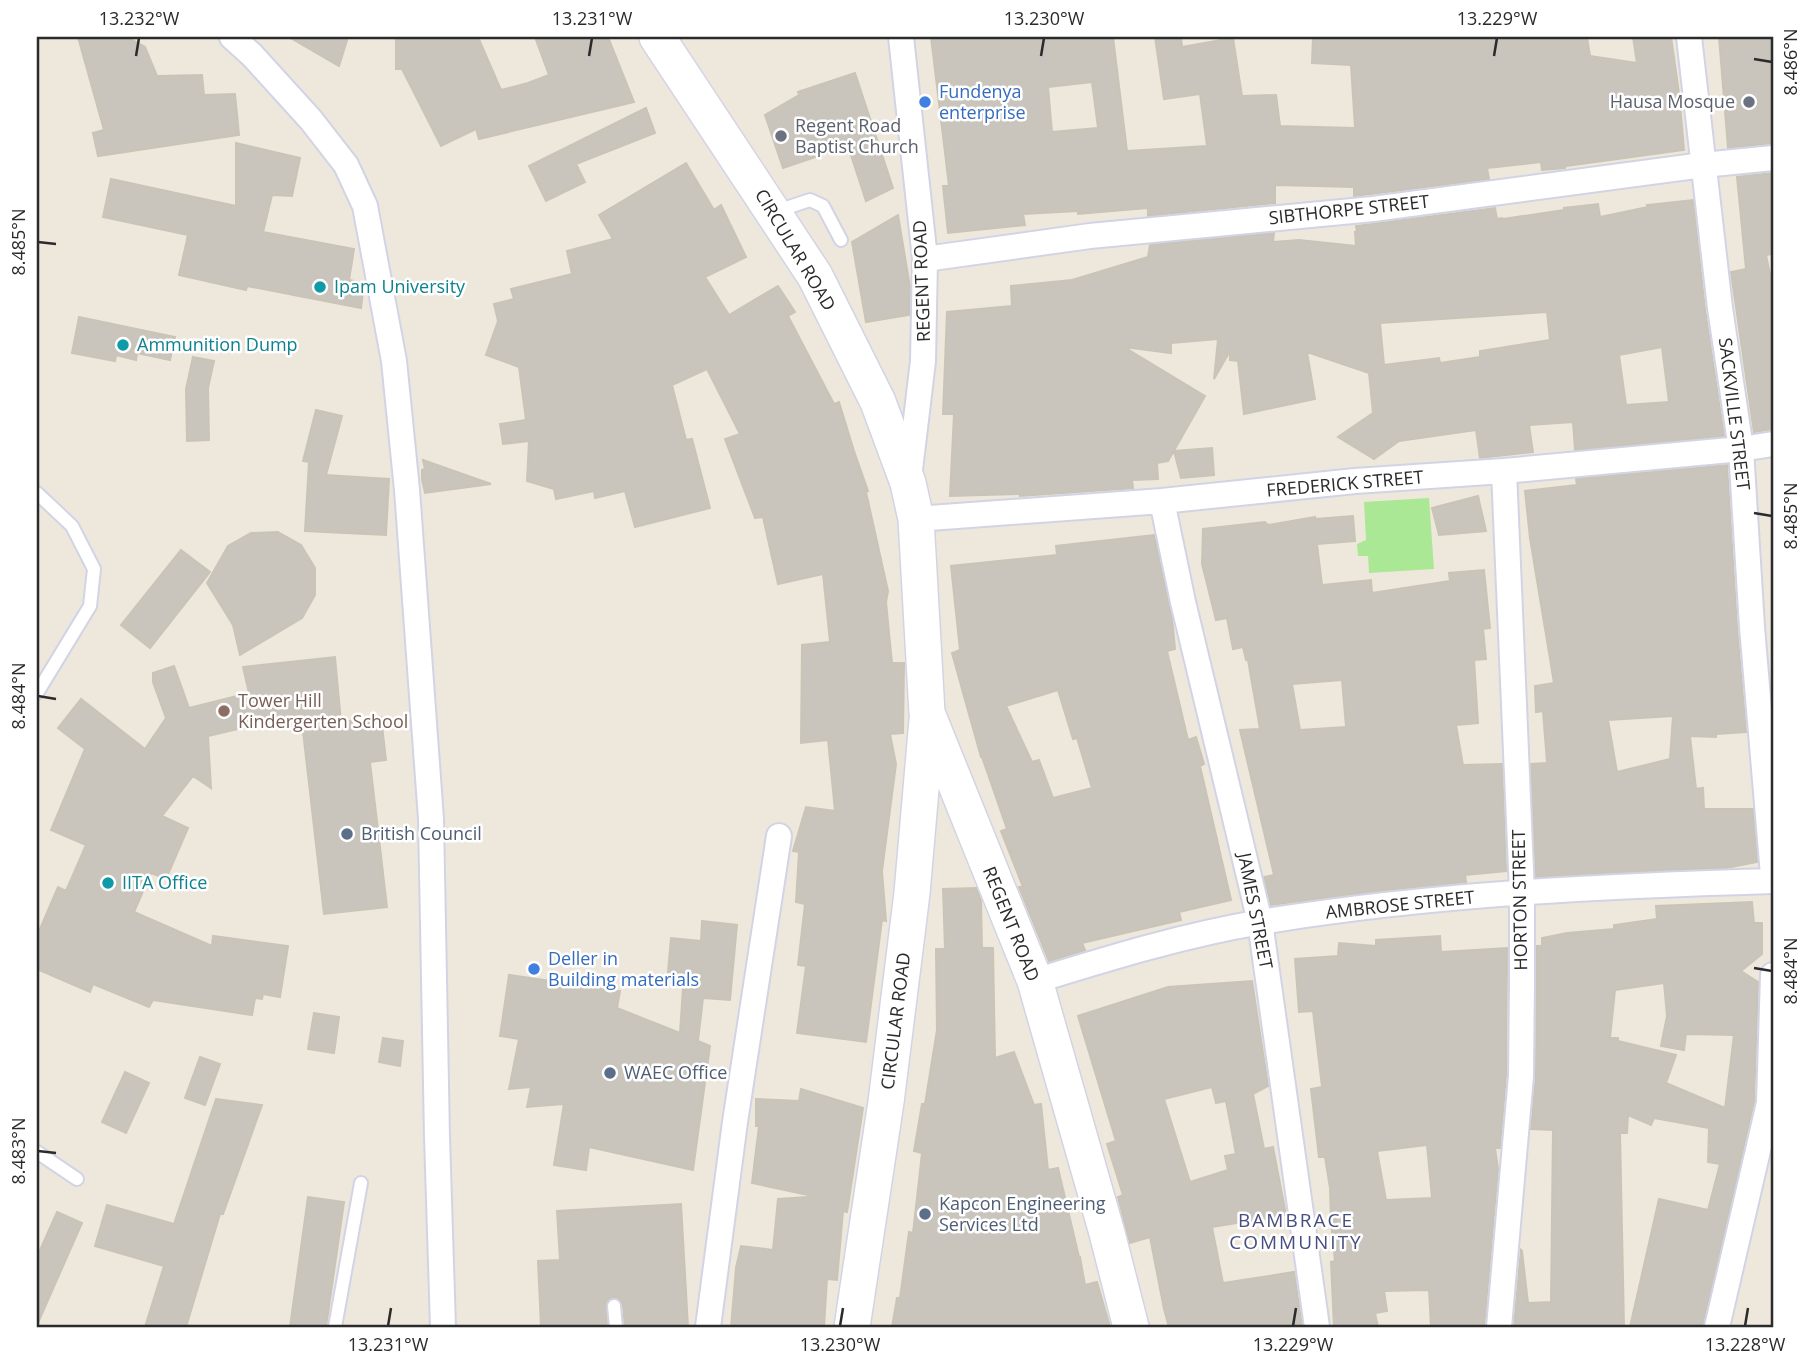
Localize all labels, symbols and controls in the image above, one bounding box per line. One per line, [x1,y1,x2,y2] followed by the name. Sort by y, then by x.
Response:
[99,6,180,30] text: 13.232°W
[552,6,633,30] text: 13.231°W
[1004,6,1085,30] text: 13.230°W
[1457,6,1538,30] text: 13.229°W
[1778,28,1802,96] text: 8.486°N
[939,79,1026,124] place label: Fundenya enterprise
[1610,89,1735,113] place label: Hausa Mosque
[917,94,933,110] marker: Fundenya enterprise
[1741,94,1757,110] marker: Hausa Mosque
[795,113,919,158] place label: Regent Road Baptist Church
[773,128,789,144] marker: Regent Road Baptist Church
[750,184,842,315] street label: CIRCULAR ROAD
[1268,189,1430,229] street label: SIBTHORPE STREET
[6,208,30,276] text: 8.485°N
[907,220,935,342] street label: REGENT ROAD
[334,274,466,298] place label: Ipam University
[312,279,328,295] marker: Ipam University
[137,332,298,356] place label: Ammunition Dump
[1714,336,1756,492] street label: SACKVILLE STREET
[115,337,131,353] marker: Ammunition Dump
[1265,464,1424,502] street label: FREDERICK STREET
[1778,482,1802,550] text: 8.485°N
[6,662,30,730] text: 8.484°N
[238,688,408,733] place label: Tower Hill Kindergerten School
[216,703,232,719] marker: Tower Hill Kindergerten School
[361,821,482,845] place label: British Council
[339,826,355,842] marker: British Council
[1506,829,1532,971] street label: HORTON STREET
[1233,849,1279,971] street label: JAMES STREET
[978,863,1046,985] street label: REGENT ROAD
[122,870,207,894] place label: IITA Office
[100,875,116,891] marker: IITA Office
[1324,884,1476,924] street label: AMBROSE STREET
[1778,937,1802,1005] text: 8.484°N
[548,946,699,991] place label: Deller in Building materials
[875,951,915,1091] street label: CIRCULAR ROAD
[526,961,542,977] marker: Deller in Building materials
[624,1060,727,1084] place label: WAEC Office
[602,1065,618,1081] marker: WAEC Office
[6,1117,30,1185] text: 8.483°N
[939,1191,1106,1236] place label: Kapcon Engineering Services Ltd
[917,1206,933,1222] marker: Kapcon Engineering Services Ltd
[1229,1207,1363,1255] district label: BAMBRACE COMMUNITY
[348,1332,429,1356] text: 13.231°W
[800,1332,881,1356] text: 13.230°W
[1253,1332,1334,1356] text: 13.229°W
[1705,1332,1786,1356] text: 13.228°W

